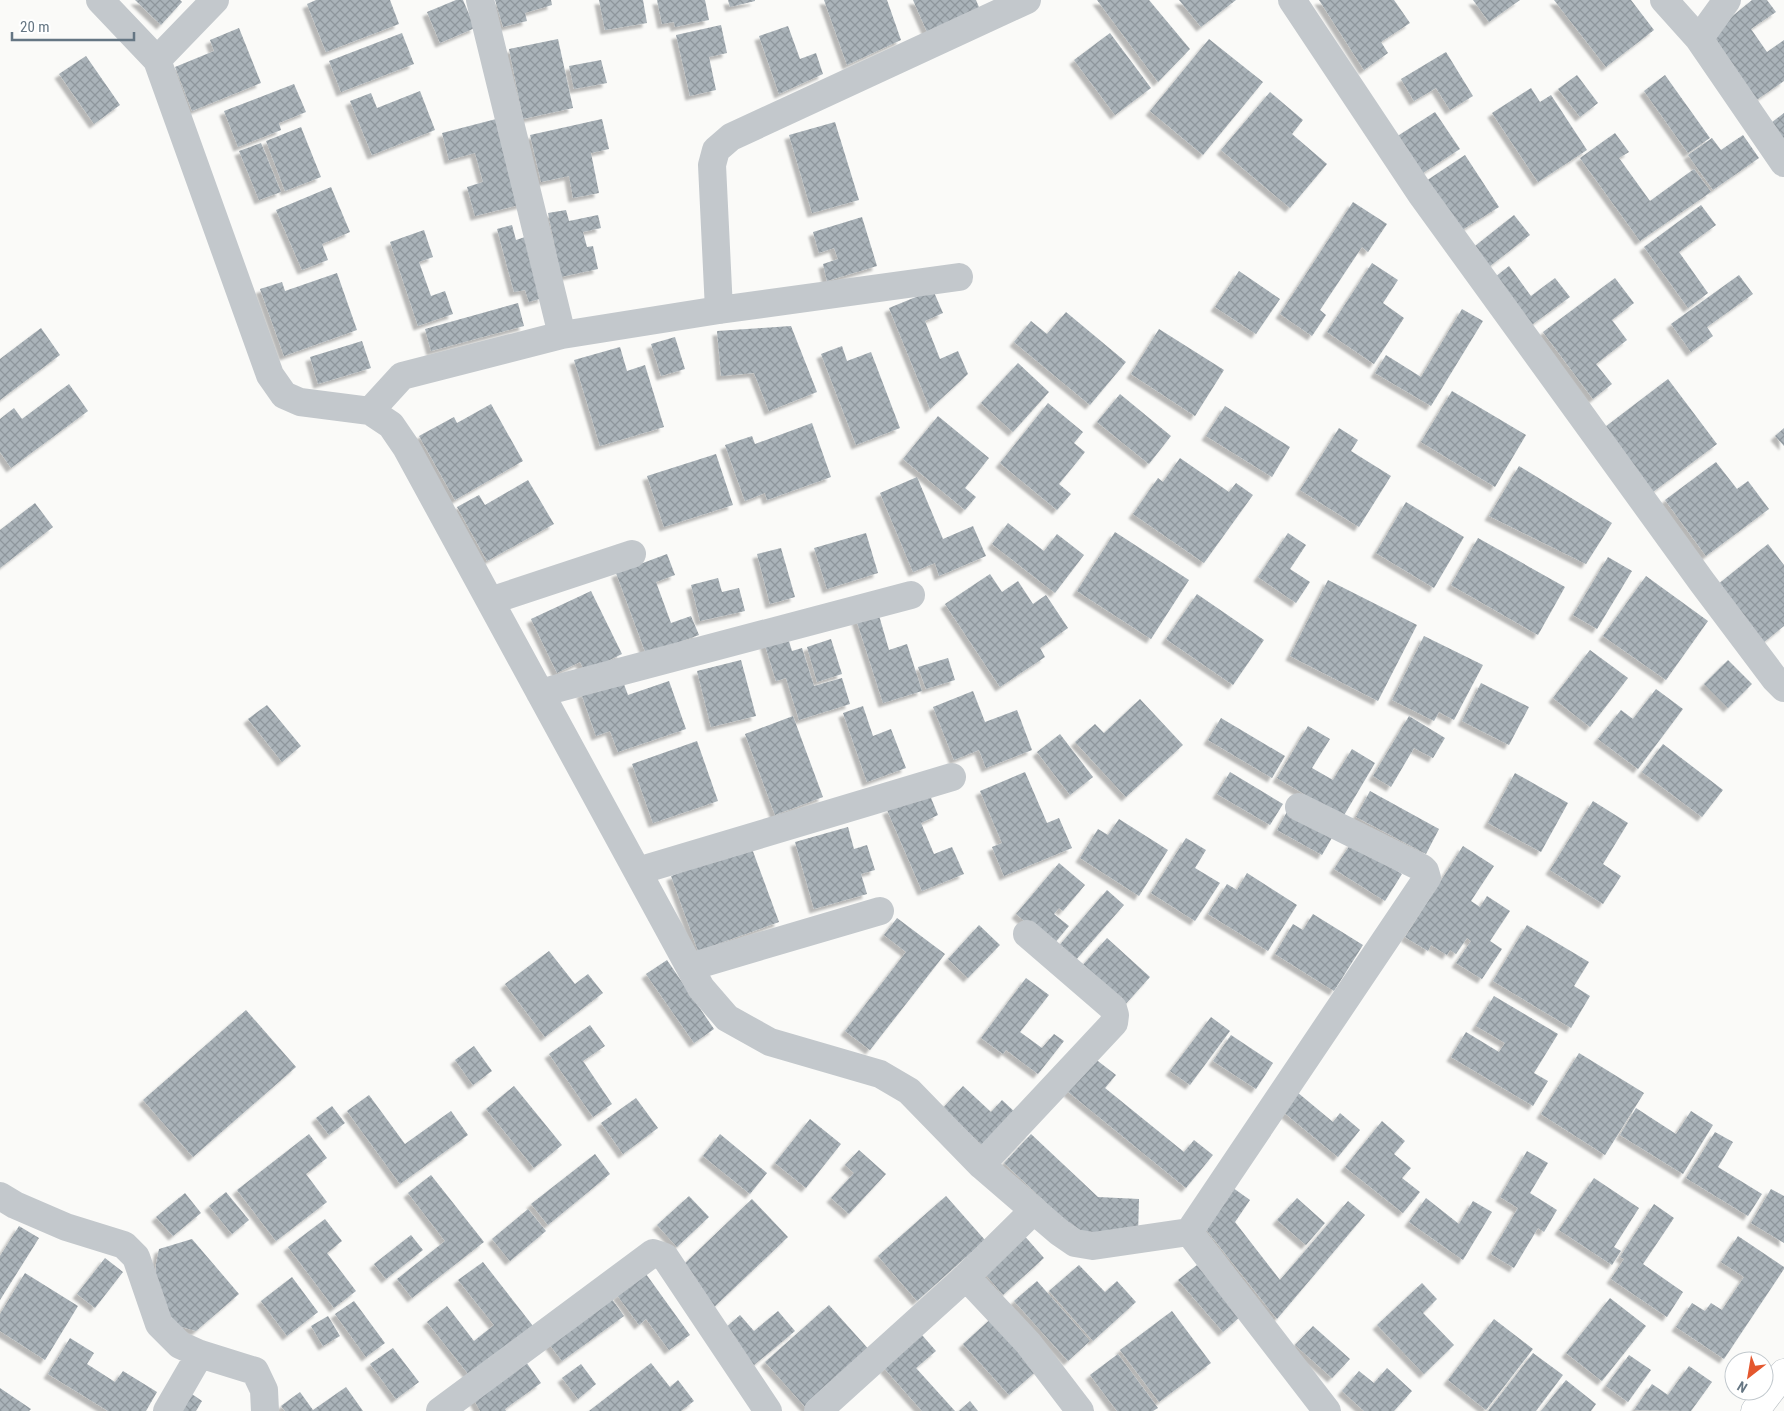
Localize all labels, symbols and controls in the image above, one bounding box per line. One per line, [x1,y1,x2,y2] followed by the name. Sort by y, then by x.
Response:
[12,10,135,42] scale bar
[20,18,50,36] text: 20 m
[1724,1351,1774,1401] north arrow
[1735,1378,1750,1396] text: N

